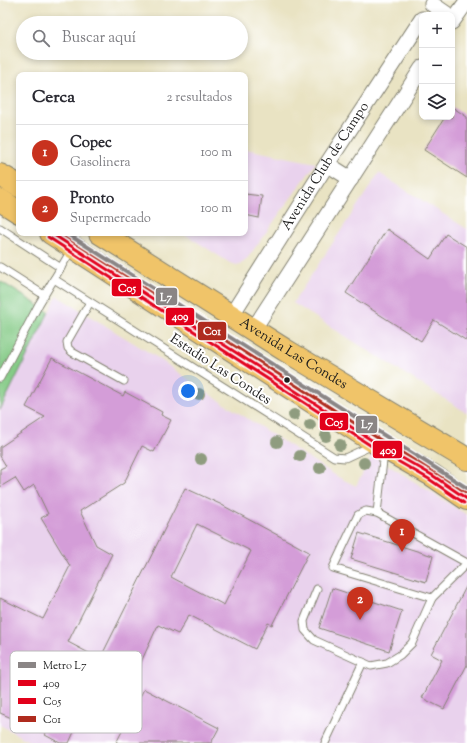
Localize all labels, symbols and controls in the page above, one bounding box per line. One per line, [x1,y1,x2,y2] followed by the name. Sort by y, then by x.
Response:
[419,12,455,120] map controls
[419,12,455,48] button: +
[16,16,248,60] search box
[30,27,52,49] icon: search
[62,28,136,49] text: Buscar aquí
[419,48,455,84] button: −
[419,84,455,120] button: layers
[32,86,75,110] text: Cerca
[166,89,232,107] text: 2 resultados
[277,98,375,235] street label: Avenida Club de Campo
[70,133,112,154] text: Copec
[43,144,47,162] text: 1
[200,144,232,162] text: 100 m
[70,154,131,172] text: Gasolinera
[70,189,114,210] text: Pronto
[42,200,48,218] text: 2
[200,200,232,218] text: 100 m
[70,210,151,228] text: Supermercado
[111,278,142,297] line badge: C05
[118,281,136,297] text: C05
[155,287,178,306] line badge: L7
[159,290,173,306] text: L7
[165,307,195,326] line badge: 409
[171,309,189,325] text: 409
[235,313,351,395] street label: Avenida Las Condes
[197,321,227,341] line badge: C01
[203,324,221,340] text: C01
[165,330,275,410] street label: Estadio Las Condes
[282,375,292,385] unlabelled marker
[178,381,198,401] your location
[319,412,349,431] line badge: C05
[325,415,343,431] text: C05
[355,415,378,434] line badge: L7
[360,417,374,433] text: L7
[372,440,403,459] line badge: 409
[379,443,397,459] text: 409
[389,519,415,552] pin: 1
[347,587,373,620] pin: 2
[10,651,142,733] legend
[43,658,87,674] text: Metro L7
[43,676,60,692] text: 409
[43,694,61,710] text: C05
[43,712,61,728] text: C01

